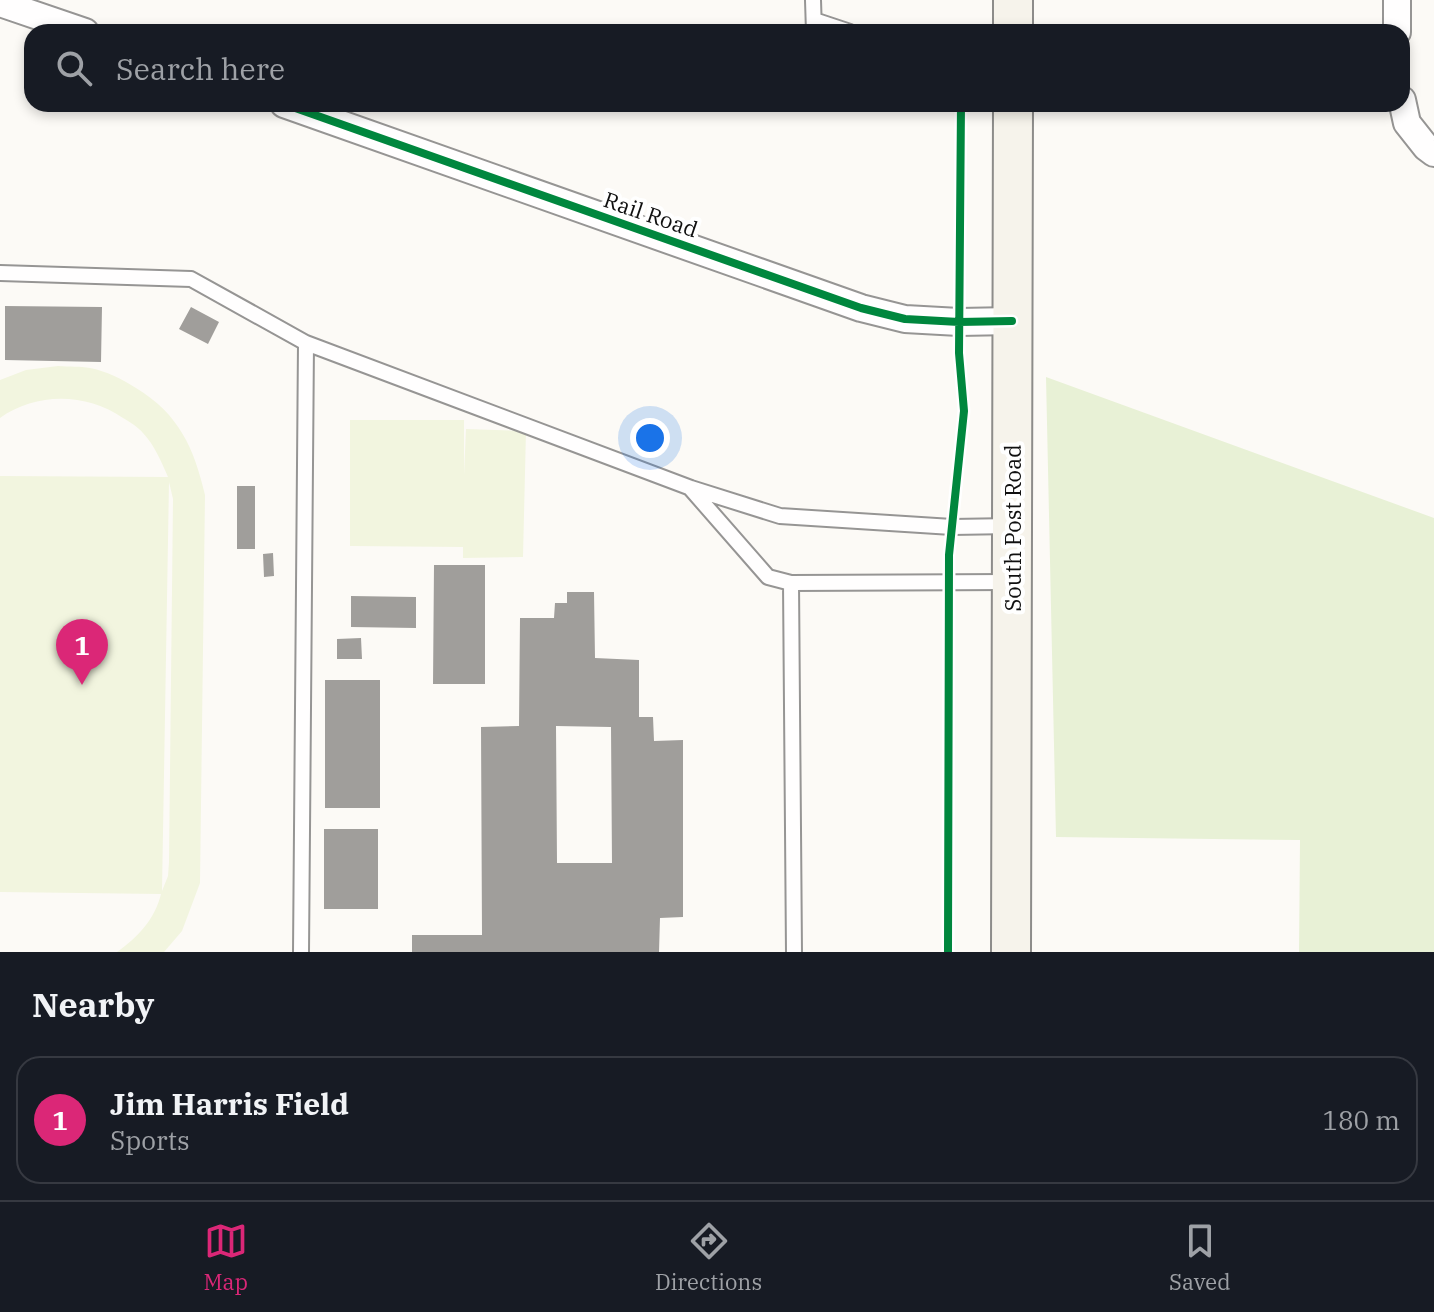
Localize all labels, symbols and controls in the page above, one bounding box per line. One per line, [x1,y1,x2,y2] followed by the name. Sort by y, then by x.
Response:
[24,24,1410,112] search box
[52,46,96,90] icon: search
[116,49,285,88] text: Search here
[600,184,702,244] street label: Rail Road
[630,418,670,458] your location
[998,444,1027,612] street label: South Post Road
[56,619,108,685] pin: 1
[32,982,154,1026] text: Nearby
[110,1084,349,1123] text: Jim Harris Field
[52,1103,68,1137] text: 1
[1322,1103,1400,1137] text: 180 m
[110,1123,190,1157] text: Sports
[203,1219,248,1296] tab: Map
[655,1219,762,1296] tab: Directions
[1169,1219,1231,1296] tab: Saved

